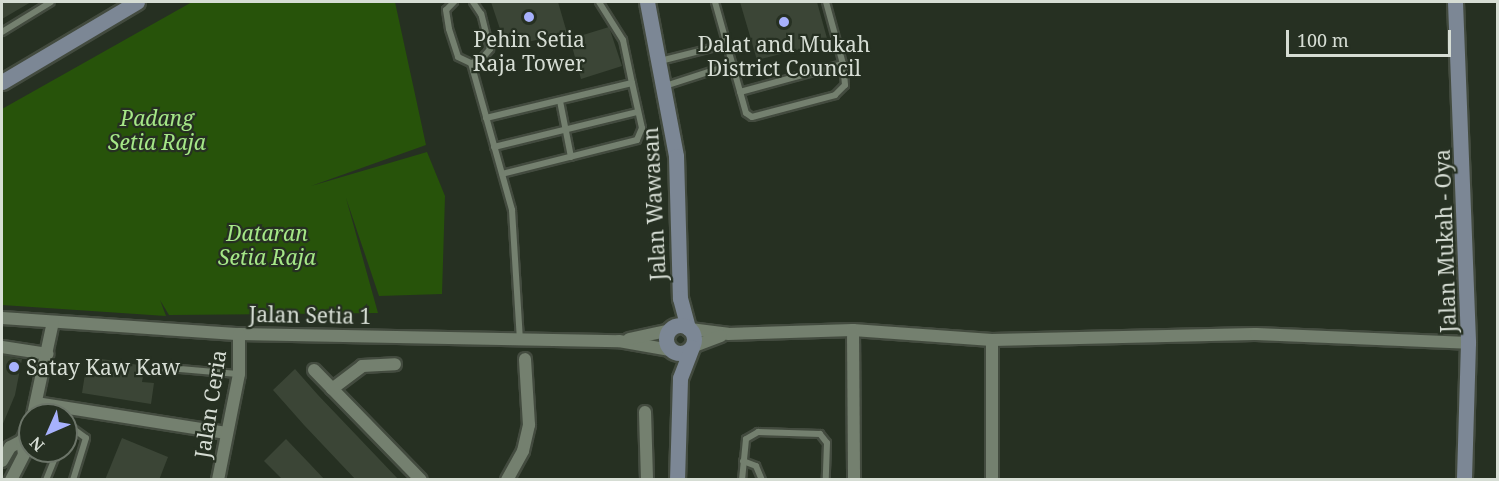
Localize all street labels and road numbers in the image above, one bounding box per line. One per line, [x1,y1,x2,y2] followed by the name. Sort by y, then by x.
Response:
[637,127,671,281] street label: Jalan Wawasan
[1429,149,1461,333] street label: Jalan Mukah - Oya
[249,301,371,329] street label: Jalan Setia 1
[189,348,231,460] street label: Jalan Ceria

